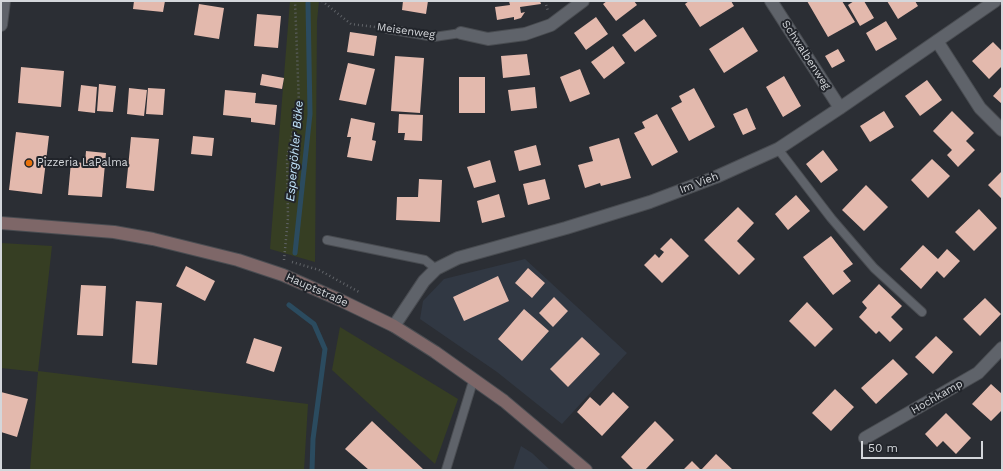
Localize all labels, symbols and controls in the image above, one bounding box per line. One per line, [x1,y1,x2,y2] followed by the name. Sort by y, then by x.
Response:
[779,18,833,92] street label: Schwalbenweg
[376,20,436,42] street label: Meisenweg
[283,100,307,202] water label: Espergöhler Bäke
[37,156,128,170] place label: Pizzeria LaPalma
[24,158,34,168] marker: Pizzeria LaPalma
[678,170,720,196] street label: Im Vieh
[284,270,350,310] street label: Hauptstraße
[909,377,965,417] street label: Hochkamp
[863,433,985,459] scale bar
[868,441,898,455] text: 50 m

